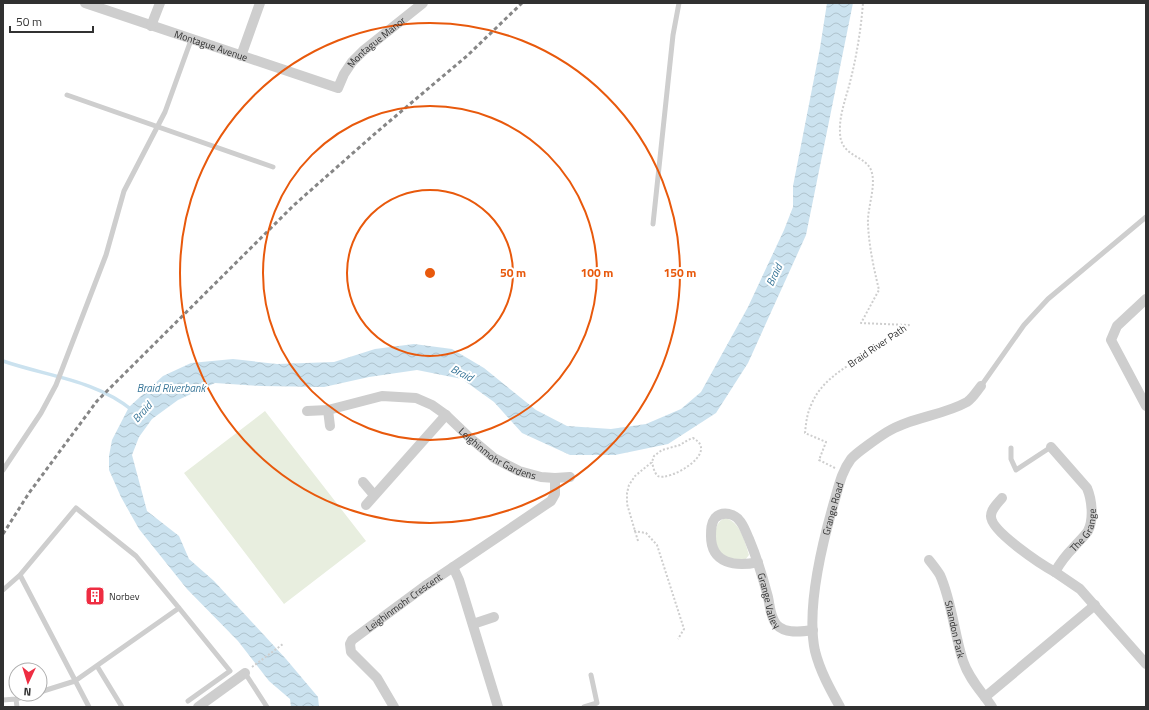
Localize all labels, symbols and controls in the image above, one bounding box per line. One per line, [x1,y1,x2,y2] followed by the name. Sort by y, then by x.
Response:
[10,8,93,34] scale bar
[16,12,42,31] text: 50 m
[343,12,409,70] street label: Montague Manor
[172,26,250,65] street label: Montague Avenue
[762,260,787,289] water label: Braid
[500,263,526,282] text: 50 m
[581,263,613,282] text: 100 m
[664,263,696,282] text: 150 m
[423,266,437,280] centre of rings
[845,321,909,371] street label: Braid River Path
[448,361,477,386] water label: Braid
[137,380,206,396] water label: Braid Riverbank
[128,397,157,426] water label: Braid
[456,424,538,483] street label: Leighinmohr Gardens
[818,480,847,537] street label: Grange Road
[1066,508,1099,555] street label: The Grange
[362,569,445,635] street label: Leighinmohr Crescent
[754,571,784,632] street label: Grange Valley
[84,585,106,607] building icon: Norbev
[109,589,140,604] place label: Norbev
[941,599,969,660] street label: Shandon Park
[8,662,48,702] north arrow
[23,684,32,700] text: N

